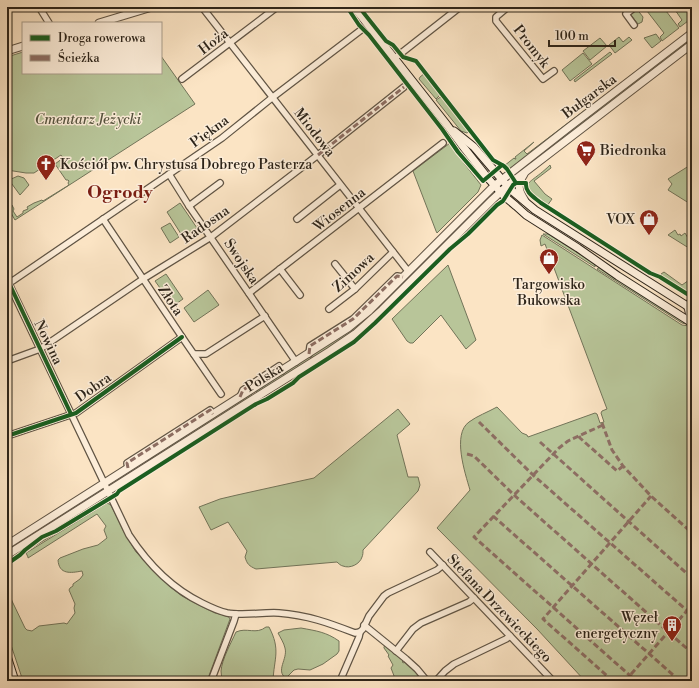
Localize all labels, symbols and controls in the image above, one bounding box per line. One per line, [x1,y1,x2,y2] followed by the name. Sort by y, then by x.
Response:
[22,22,162,74] legend
[509,22,554,72] street label: Promyk
[549,22,615,48] scale bar
[195,24,233,59] street label: Hoża
[555,29,589,44] text: 100 m
[58,31,147,46] text: Droga rowerowa
[58,49,100,66] text: Ścieżka
[558,70,621,124] street label: Bułgarska
[289,105,339,161] street label: Miodowa
[35,111,142,129] park label: Cmentarz Jeżycki
[186,111,233,152] street label: Piękna
[575,139,597,167] supermarket icon: Biedronka
[599,142,667,160] place label: Biedronka
[35,153,57,181] church icon: Kościół pw. Chrystusa Dobrego Pasterza
[60,156,313,174] place label: Kościół pw. Chrystusa Dobrego Pasterza
[87,181,154,204] district label: Ogrody
[309,183,370,236] street label: Wiosenna
[178,201,234,248] street label: Radosna
[638,208,660,236] shop icon: VOX
[605,211,636,229] place label: VOX
[219,235,263,288] street label: Swojska
[538,247,560,275] shop icon: Targowisko Bukowska
[329,248,379,297] street label: Zimowa
[513,276,585,310] place label: Targowisko Bukowska
[153,282,187,320] street label: Złota
[30,317,67,369] street label: Nowina
[242,359,288,397] street label: Polska
[72,369,116,407] street label: Dobra
[443,551,556,667] street label: Stefana Drzewieckiego
[575,609,659,643] place label: Węzeł energetyczny
[661,614,683,642] building icon: Węzeł energetyczny

